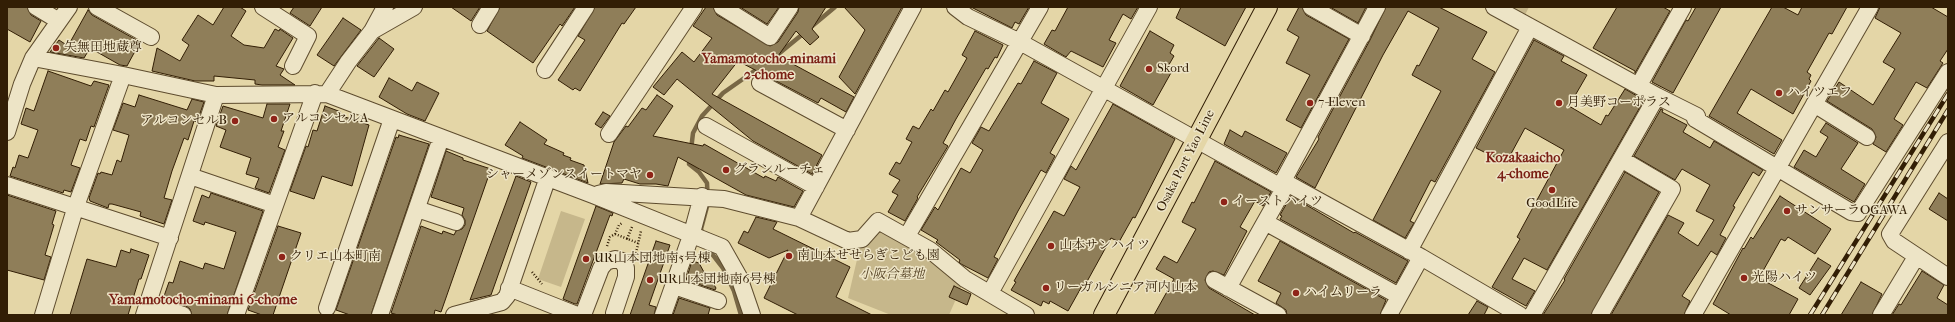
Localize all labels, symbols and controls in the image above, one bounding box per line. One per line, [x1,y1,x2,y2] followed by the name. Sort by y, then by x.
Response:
[64,40,142,56] place label: 矢無田地蔵尊
[51,43,61,53] marker: 矢無田地蔵尊
[702,52,836,84] district label: Yamamotocho-minami 2-chome
[1157,61,1189,77] place label: Skord
[1144,64,1154,74] marker: Skord
[1787,85,1852,101] place label: ハイツエフ
[1774,88,1784,98] marker: ハイツエフ
[1318,95,1366,111] place label: 7-Eleven
[1567,95,1671,111] place label: 月美野コーポラス
[1305,98,1315,108] marker: 7-Eleven
[1554,98,1564,108] marker: 月美野コーポラス
[1154,107,1218,215] street label: Osaka Port Yao Line
[282,111,368,127] place label: アルコンセルA
[141,113,227,129] place label: アルコンセルB
[269,114,279,124] marker: アルコンセルA
[230,116,240,126] marker: アルコンセルB
[1486,151,1560,184] district label: Kozakaaicho 4-chome
[734,162,825,178] place label: グランルーチェ
[721,165,731,175] marker: グランルーチェ
[486,167,642,183] place label: シャーメゾンスイートマヤ
[645,170,655,180] marker: シャーメゾンスイートマヤ
[1547,185,1557,195] marker: GoodLife
[1232,194,1323,210] place label: イーストハイツ
[1526,196,1578,212] place label: GoodLife
[1219,197,1229,207] marker: イーストハイツ
[1795,203,1907,219] place label: サンサーラOGAWA
[1782,206,1792,216] marker: サンサーラOGAWA
[1059,238,1150,254] place label: 山本サンハイツ
[1046,241,1056,251] marker: 山本サンハイツ
[797,248,940,264] place label: 南山本せせらぎこども園
[290,249,381,265] place label: クリエ山本町南
[594,251,710,267] place label: UR山本団地南5号棟
[784,251,794,261] marker: 南山本せせらぎこども園
[277,252,287,262] marker: クリエ山本町南
[581,254,591,264] marker: UR山本団地南5号棟
[860,267,924,283] park label: 小阪合墓地
[1752,270,1817,286] place label: 光陽ハイツ
[658,272,776,288] place label: UR山本団地南6号棟
[1739,273,1749,283] marker: 光陽ハイツ
[645,275,655,285] marker: UR山本団地南6号棟
[1054,280,1197,296] place label: リーガルシニア河内山本
[1041,283,1051,293] marker: リーガルシニア河内山本
[1304,285,1382,301] place label: ハイムリーラ
[1291,288,1301,298] marker: ハイムリーラ
[109,293,297,309] district label: Yamamotocho-minami 6-chome

